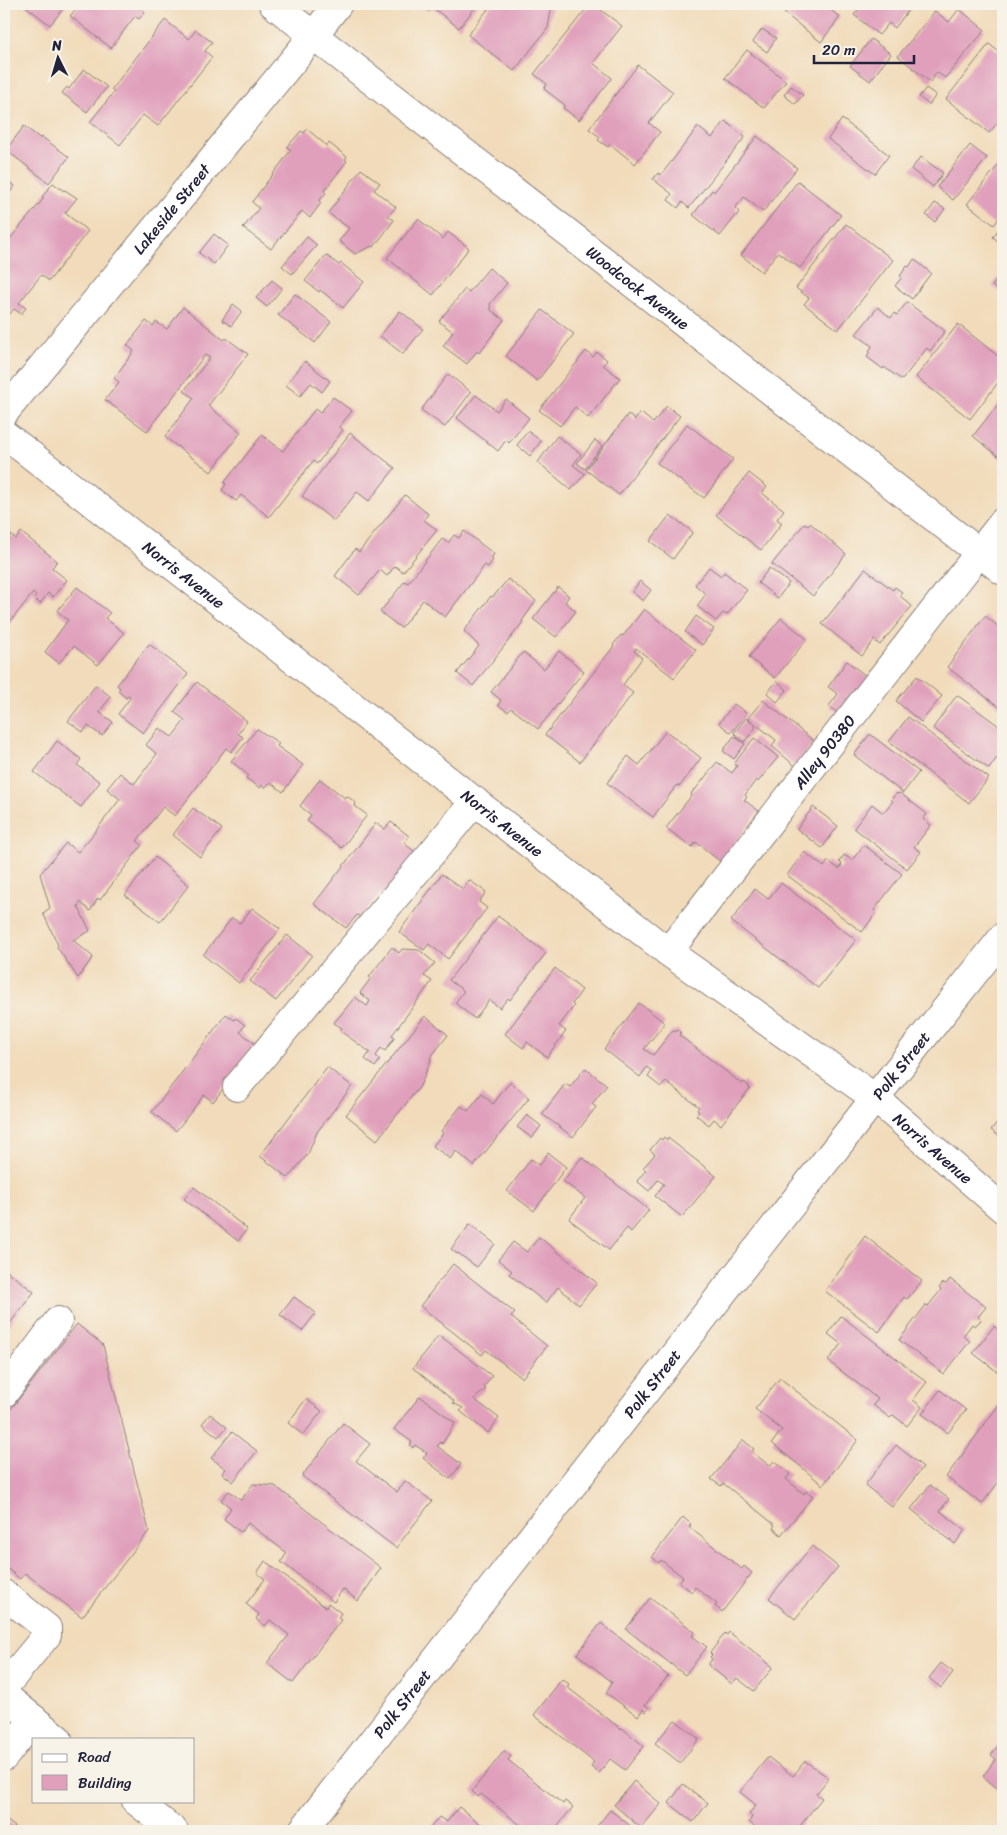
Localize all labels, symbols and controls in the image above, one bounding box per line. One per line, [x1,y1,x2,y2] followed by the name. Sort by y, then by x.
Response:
[32,32,82,82] north arrow
[814,32,914,64] scale bar
[50,33,63,59] text: N
[822,37,856,63] text: 20 m
[125,156,218,261] street label: Lakeside Street
[580,238,696,337] street label: Woodcock Avenue
[136,532,232,616] street label: Norris Avenue
[785,708,863,796] street label: Alley 90380
[455,781,550,865] street label: Norris Avenue
[864,1024,938,1106] street label: Polk Street
[886,1105,980,1191] street label: Norris Avenue
[615,1342,688,1425] street label: Polk Street
[365,1662,438,1744] street label: Polk Street
[32,1738,195,1802] legend
[78,1744,111,1770] text: Road
[78,1770,132,1796] text: Building

